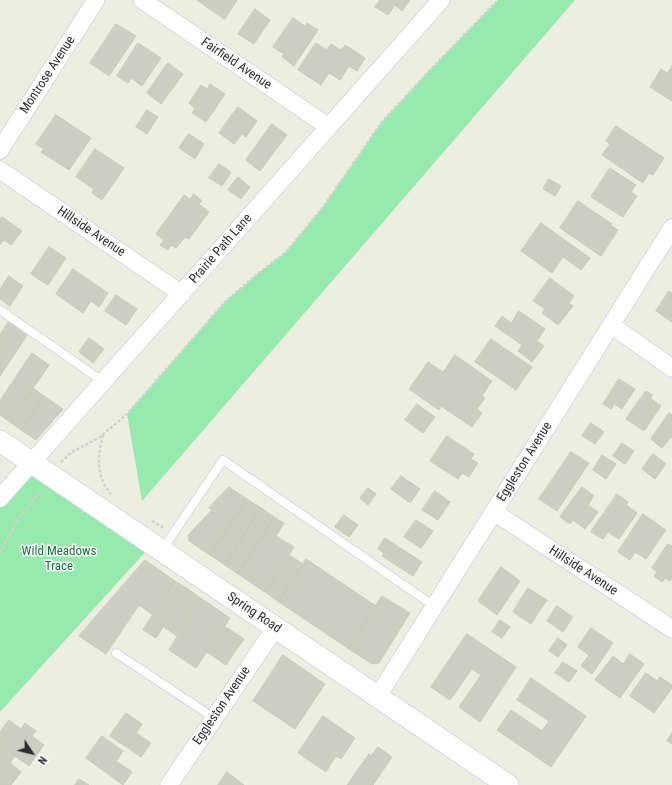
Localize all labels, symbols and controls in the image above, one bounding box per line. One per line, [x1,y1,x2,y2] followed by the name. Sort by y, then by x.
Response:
[17,33,79,117] street label: Montrose Avenue
[198,35,274,93] street label: Fairfield Avenue
[54,203,128,261] street label: Hillside Avenue
[186,211,256,287] street label: Prairie Path Lane
[494,419,556,505] street label: Eggleston Avenue
[546,543,620,599] street label: Hillside Avenue
[22,544,96,575] park label: Wild Meadows Trace
[224,589,284,637] street label: Spring Road
[190,664,254,748] street label: Eggleston Avenue
[12,733,52,773] north arrow
[35,754,49,767] text: N

